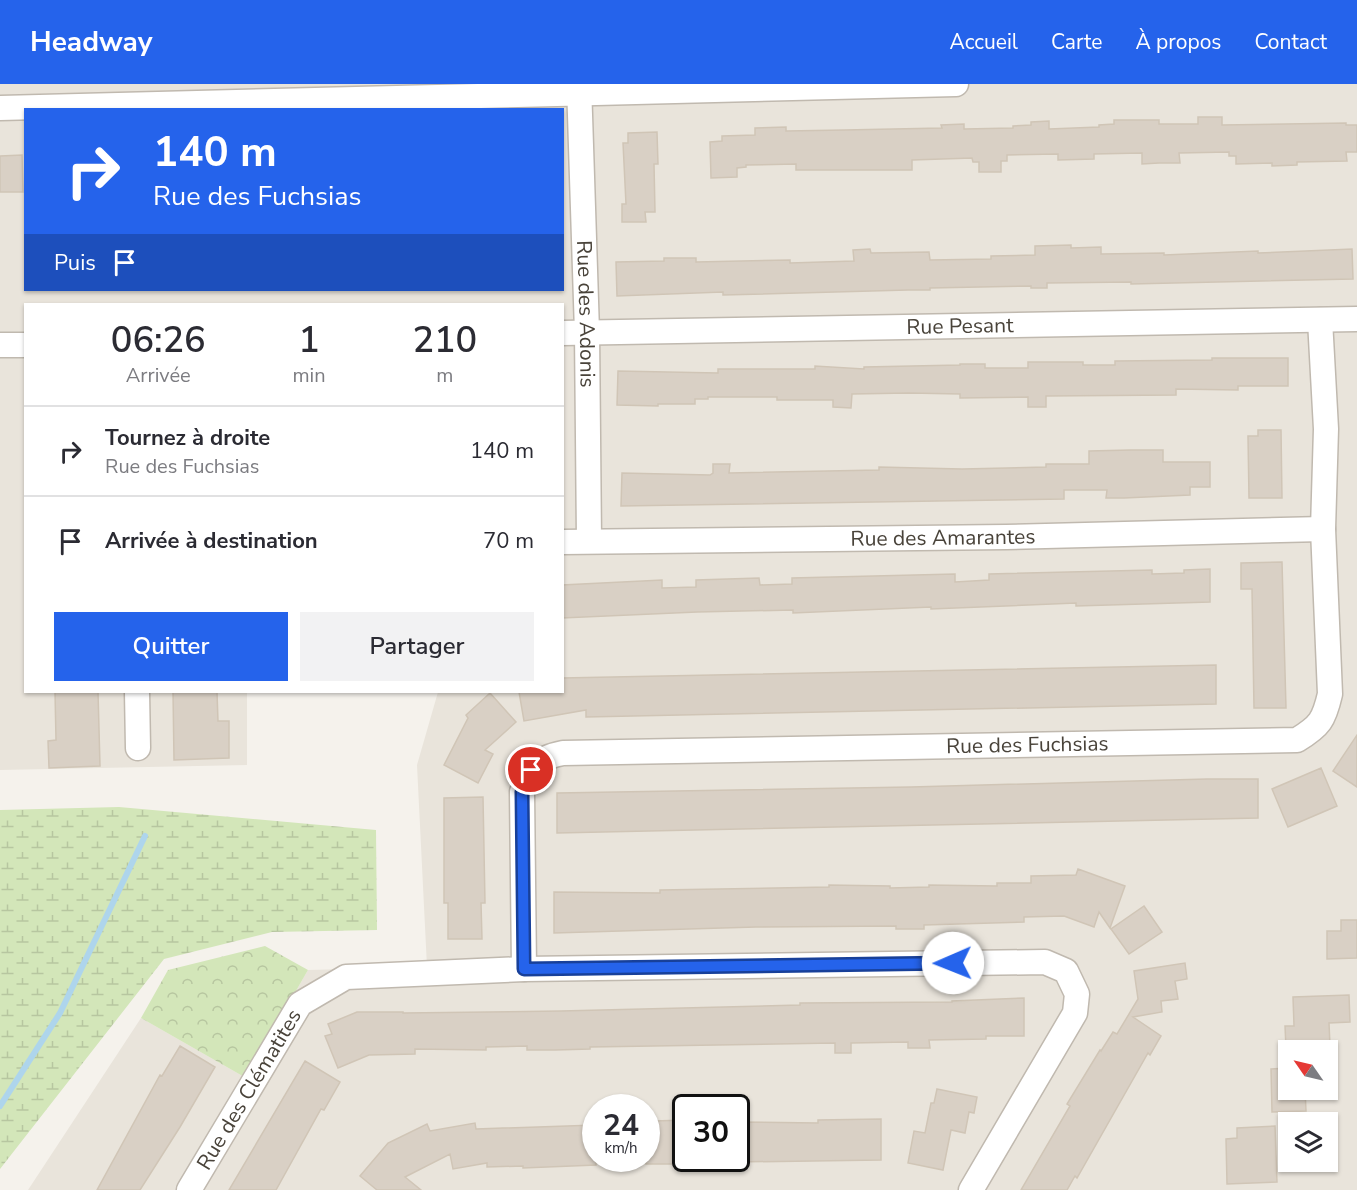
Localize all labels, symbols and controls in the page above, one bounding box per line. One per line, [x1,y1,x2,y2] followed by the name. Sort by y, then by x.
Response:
[30,23,152,61] text: Headway
[949,28,1018,56] text: Accueil
[1051,28,1102,56] text: Carte
[1135,28,1221,56] text: À propos
[1254,28,1327,56] text: Contact
[153,124,277,181] text: 140 m
[54,132,132,210] icon: right
[153,178,362,215] text: Rue des Fuchsias
[570,240,602,388] street label: Rue des Adonis
[108,246,141,279] icon: arrive
[54,248,96,278] text: Puis
[906,311,1014,341] street label: Rue Pesant
[111,316,206,365] text: 06:26
[298,316,320,365] text: 1
[412,316,477,365] text: 210
[126,362,191,389] text: Arrivée
[293,362,326,389] text: min
[436,362,453,389] text: m
[105,423,270,453] text: Tournez à droite
[54,435,87,468] icon: right
[470,436,534,466] text: 140 m
[105,453,260,480] text: Rue des Fuchsias
[850,522,1036,553] street label: Rue des Amarantes
[54,525,87,558] icon: arrive
[105,526,318,556] text: Arrivée à destination
[483,526,534,556] text: 70 m
[54,612,288,681] button: Quitter
[300,612,534,681] button: Partager
[946,729,1109,760] street label: Rue des Fuchsias
[505,744,556,795] pin
[514,753,547,786] icon: arrive
[921,931,985,995] position arrow
[190,1004,308,1175] street label: Rue des Clématites
[1278,1040,1338,1100] north arrow
[1278,1040,1338,1172] map controls
[672,1094,750,1172] speed limit sign: 30
[603,1105,639,1146] text: 24
[1278,1112,1338,1172] button: layers
[604,1138,638,1158] text: km/h

